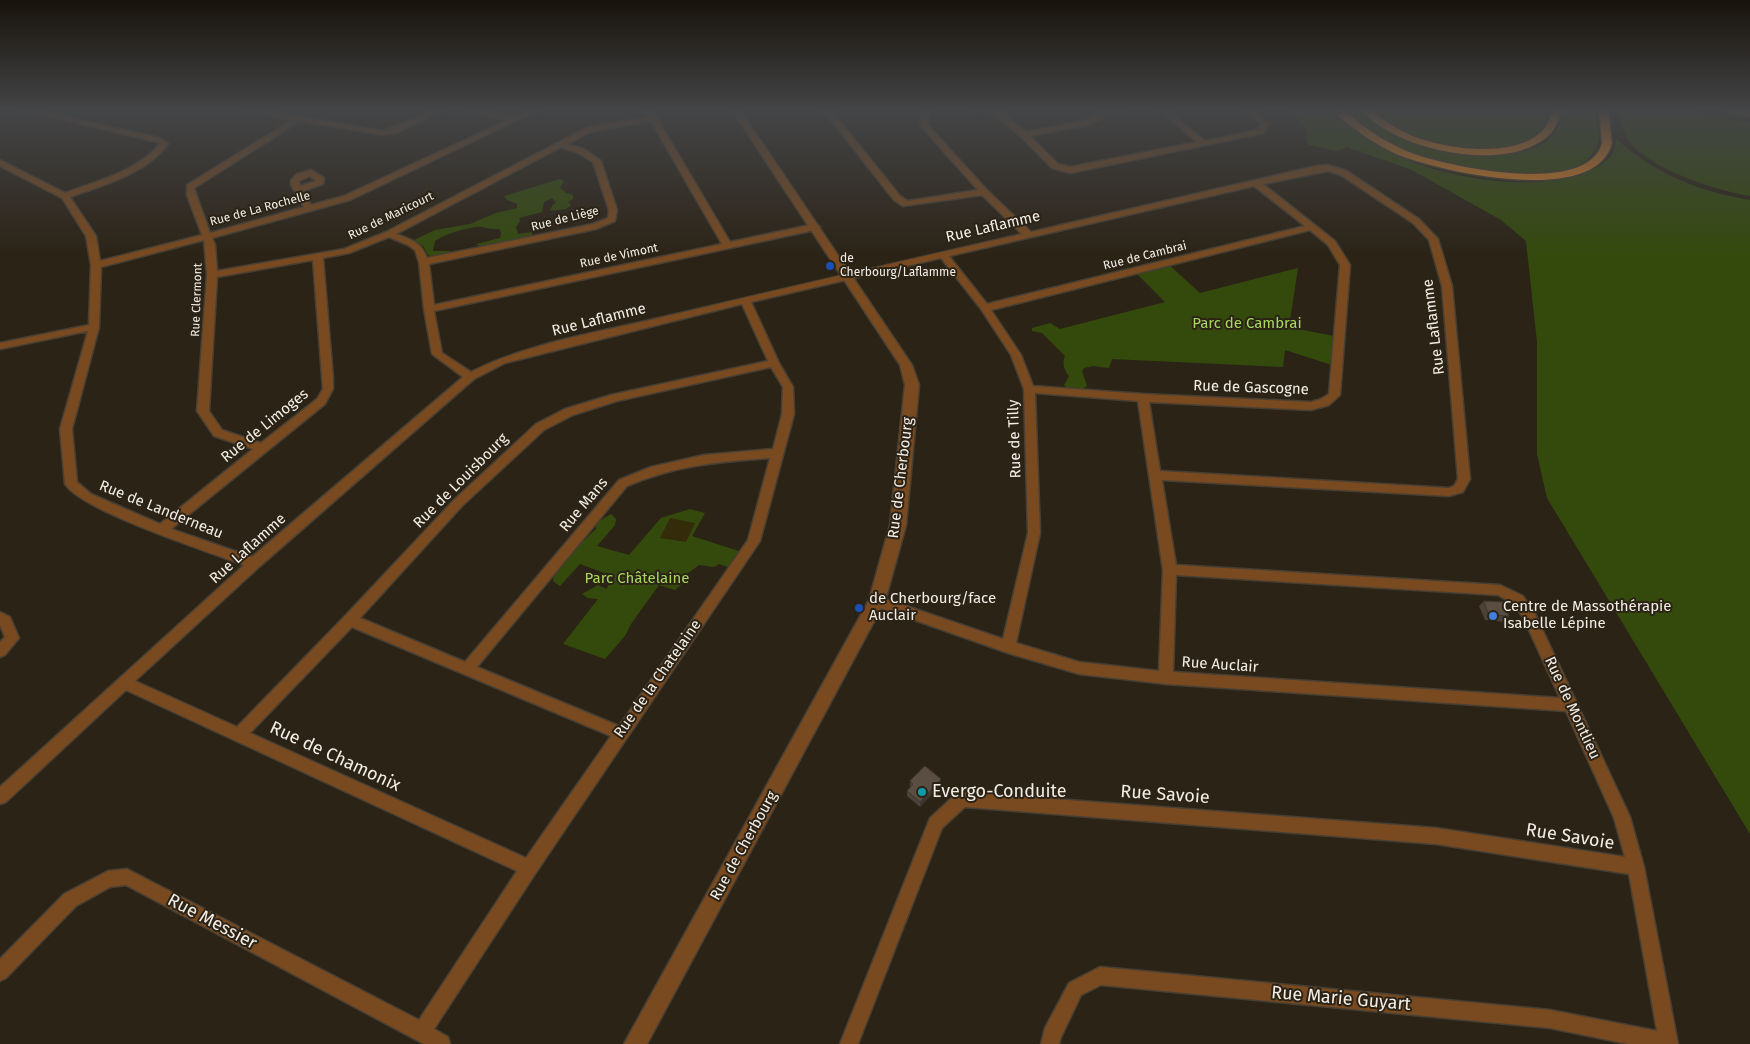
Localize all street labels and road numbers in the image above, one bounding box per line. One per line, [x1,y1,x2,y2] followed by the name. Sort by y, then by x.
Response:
[208,189,312,229] street label: Rue de La Rochelle
[346,189,436,243] street label: Rue de Maricourt
[530,204,600,234] street label: Rue de Liège
[944,207,1042,247] street label: Rue Laflamme
[1102,239,1188,273] street label: Rue de Cambrai
[579,241,659,271] street label: Rue de Vimont
[189,263,205,337] street label: Rue Clermont
[1419,278,1449,376] street label: Rue Laflamme
[550,300,648,340] street label: Rue Laflamme
[1193,377,1309,399] street label: Rue de Gascogne
[218,385,312,467] street label: Rue de Limoges
[1005,399,1025,479] street label: Rue de Tilly
[885,416,917,540] street label: Rue de Cherbourg
[410,430,512,532] street label: Rue de Louisbourg
[556,474,612,536] street label: Rue Mans
[96,477,226,543] street label: Rue de Landerneau
[206,510,290,588] street label: Rue Laflamme
[611,617,705,741] street label: Rue de la Chatelaine
[1181,653,1259,677] street label: Rue Auclair
[1540,654,1604,762] street label: Rue de Montlieu
[266,717,404,797] street label: Rue de Chamonix
[1120,781,1210,809] street label: Rue Savoie
[707,788,781,904] street label: Rue de Cherbourg
[1524,819,1616,855] street label: Rue Savoie
[164,889,260,955] street label: Rue Messier
[1270,982,1412,1016] street label: Rue Marie Guyart

